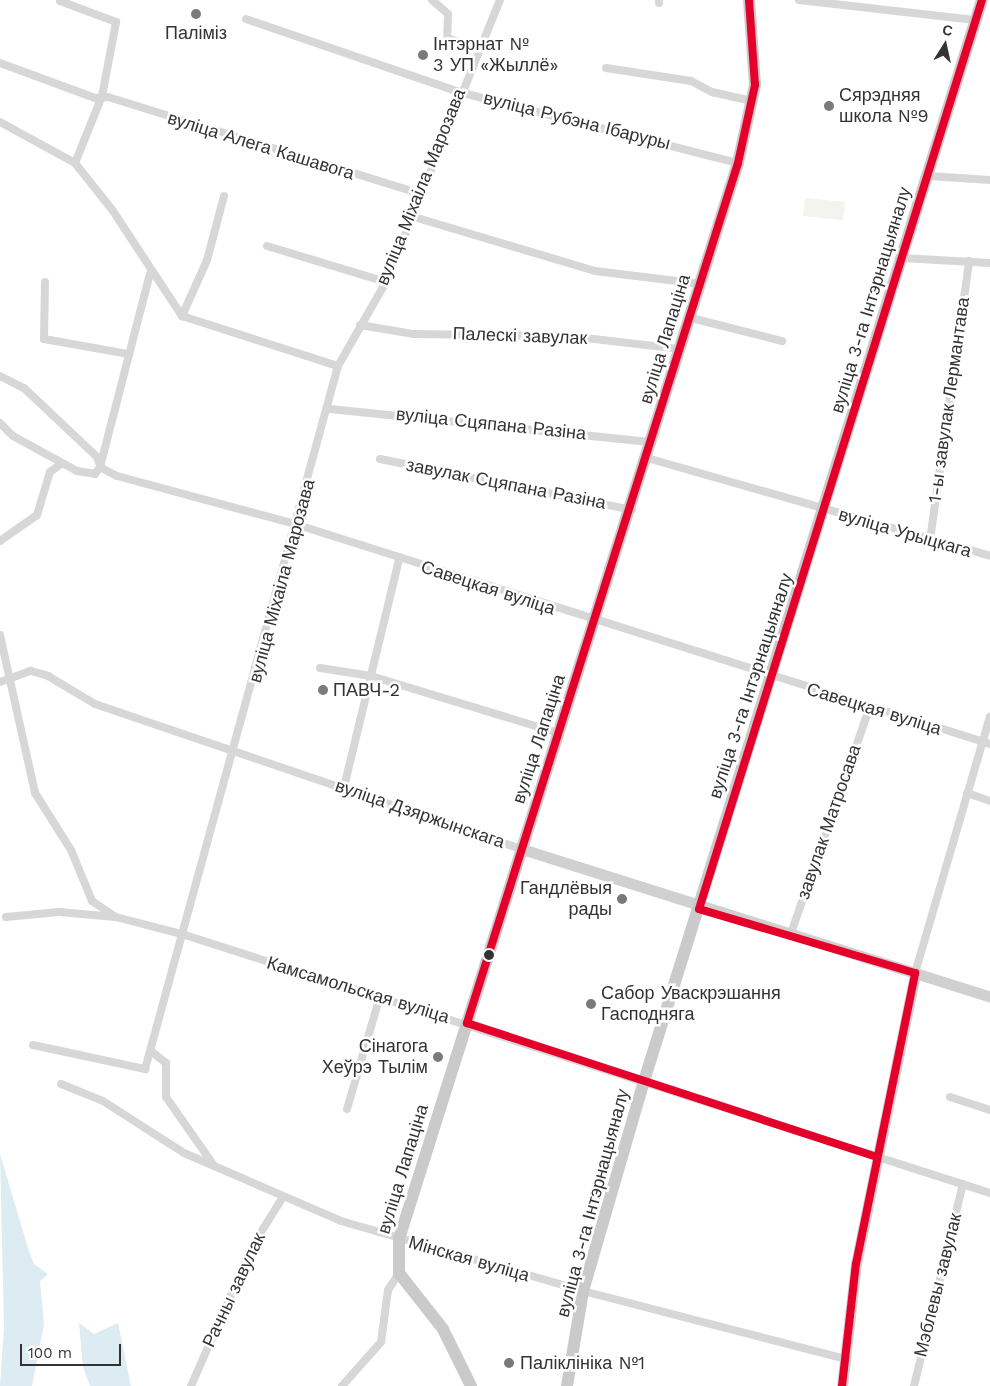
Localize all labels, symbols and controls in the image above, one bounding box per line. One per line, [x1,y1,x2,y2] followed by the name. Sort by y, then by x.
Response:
[190,8,202,20] marker: Паліміз
[920,20,970,70] north arrow
[941,21,954,39] text: С
[165,22,227,44] place label: Паліміз
[433,34,558,76] place label: Інтэрнат № 3 УП «Жыллё»
[417,49,429,61] marker: Інтэрнат № 3 УП «Жыллё»
[839,85,929,128] place label: Сярэдняя школа №9
[372,86,470,288] street label: вуліца Міхаіла Марозава
[481,87,673,155] street label: вуліца Рубэна Ібаруры
[823,100,835,112] marker: Сярэдняя школа №9
[165,107,357,185] street label: вуліца Алега Кашавога
[826,184,916,416] street label: вуліца 3-га Інтэрнацыяналу
[635,271,695,407] street label: вуліца Лапаціна
[924,296,974,504] street label: 1-ы завулак Лермантава
[452,323,588,349] street label: Палескі завулак
[395,403,587,445] street label: вуліца Сцяпана Разіна
[404,454,608,514] street label: завулак Сцяпана Разіна
[244,477,320,685] street label: вуліца Міхаіла Марозава
[836,504,974,562] street label: вуліца Урыцкага
[418,556,558,620] street label: Савецкая вуліца
[704,571,798,801] street label: вуліца 3-га Інтэрнацыяналу
[508,672,570,806] street label: вуліца Лапаціна
[804,678,944,740] street label: Савецкая вуліца
[333,679,400,701] place label: ПАВЧ-2
[317,684,329,696] marker: ПАВЧ-2
[792,742,866,902] street label: завулак Матросава
[332,775,508,853] street label: вуліца Дзяржынскага
[520,878,612,921] place label: Гандлёвыя рады
[616,893,628,905] marker: Гандлёвыя рады
[484,950,494,960] unlabelled marker
[264,952,452,1028] street label: Камсамольская вуліца
[601,983,781,1026] place label: Сабор Уваскрэшання Гасподняга
[585,998,597,1010] marker: Сабор Уваскрэшання Гасподняга
[322,1036,428,1078] place label: Сінагога Хеўрэ Тылім
[432,1051,444,1063] marker: Сінагога Хеўрэ Тылім
[552,1086,634,1320] street label: вуліца 3-га Інтэрнацыяналу
[373,1101,433,1237] street label: вуліца Лапаціна
[910,1211,966,1359] street label: Мэблевы завулак
[198,1229,270,1351] street label: Рачны завулак
[406,1231,532,1287] street label: Мінская вуліца
[22,1334,124,1366] scale bar
[28,1344,72,1362] text: 100 m
[520,1352,645,1374] place label: Паліклініка №1
[502,1356,516,1370] marker: Паліклініка №1

